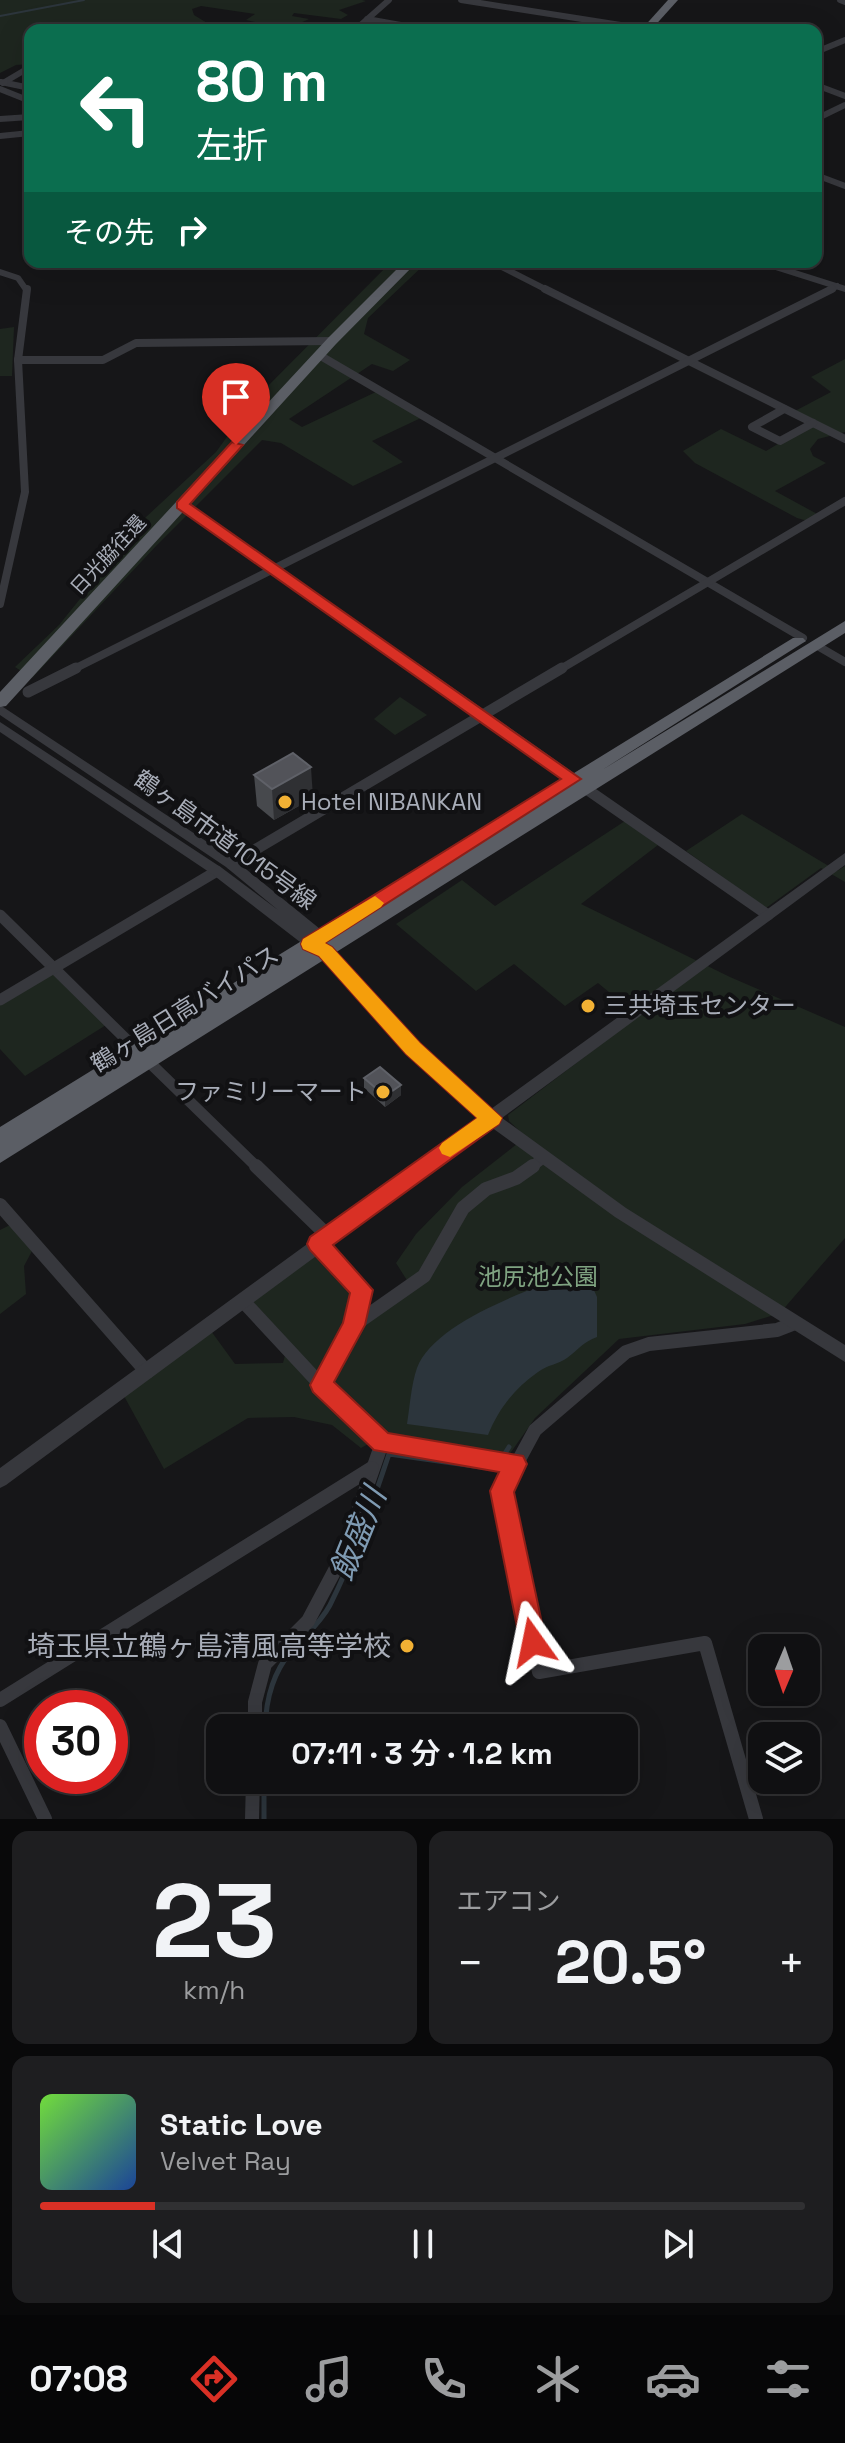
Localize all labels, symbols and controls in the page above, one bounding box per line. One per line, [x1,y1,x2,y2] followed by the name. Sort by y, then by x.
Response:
[196,46,328,117] text: 80 m
[64,56,168,160] icon: left
[196,123,268,169] text: 左折
[170,208,214,252] icon: right
[64,213,154,252] text: その先
[202,363,270,445] pin
[214,375,258,419] icon: arrive
[64,510,152,600] street label: 日光脇往還
[128,763,323,916] street label: 鶴ヶ島市道1015号線
[301,786,482,817] place label: Hotel NIBANKAN
[276,793,294,811] marker: Hotel NIBANKAN
[85,938,284,1079] street label: 鶴ヶ島日高バイパス
[604,990,796,1021] place label: 三共埼玉センター
[579,997,597,1015] marker: 三共埼玉センター
[175,1076,367,1107] place label: ファミリーマート
[374,1083,392,1101] marker: ファミリーマート
[478,1261,598,1292] park label: 池尻池公園
[321,1479,396,1586] water label: 飯盛川
[491,1600,575,1684] position arrow
[27,1628,391,1664] place label: 埼玉県立鶴ヶ島清風高等学校
[748,1634,820,1706] north arrow
[748,1634,820,1794] map controls
[398,1637,416,1655] marker: 埼玉県立鶴ヶ島清風高等学校
[24,1690,128,1794] speed limit sign: 30
[748,1722,820,1794] button: layers
[291,1734,553,1773] text: 07:11 · 3 分 · 1.2 km
[152,1855,277,1987] text: 23
[457,1884,561,1918] text: エアコン
[555,1924,706,2001] text: 20.5°
[457,1935,484,1991] text: −
[778,1935,805,1991] text: +
[183,1973,245,2007] text: km/h
[160,2105,323,2144] text: Static Love
[160,2144,291,2178] text: Velvet Ray
[146,2222,190,2266] icon: previous
[401,2222,445,2266] icon: pause
[656,2222,700,2266] icon: next
[186,2351,242,2407] icon: directions
[301,2351,357,2407] icon: music
[416,2351,472,2407] icon: phone
[530,2351,586,2407] icon: climate
[645,2351,701,2407] icon: car
[760,2351,816,2407] icon: filters
[29,2356,128,2402] text: 07:08

